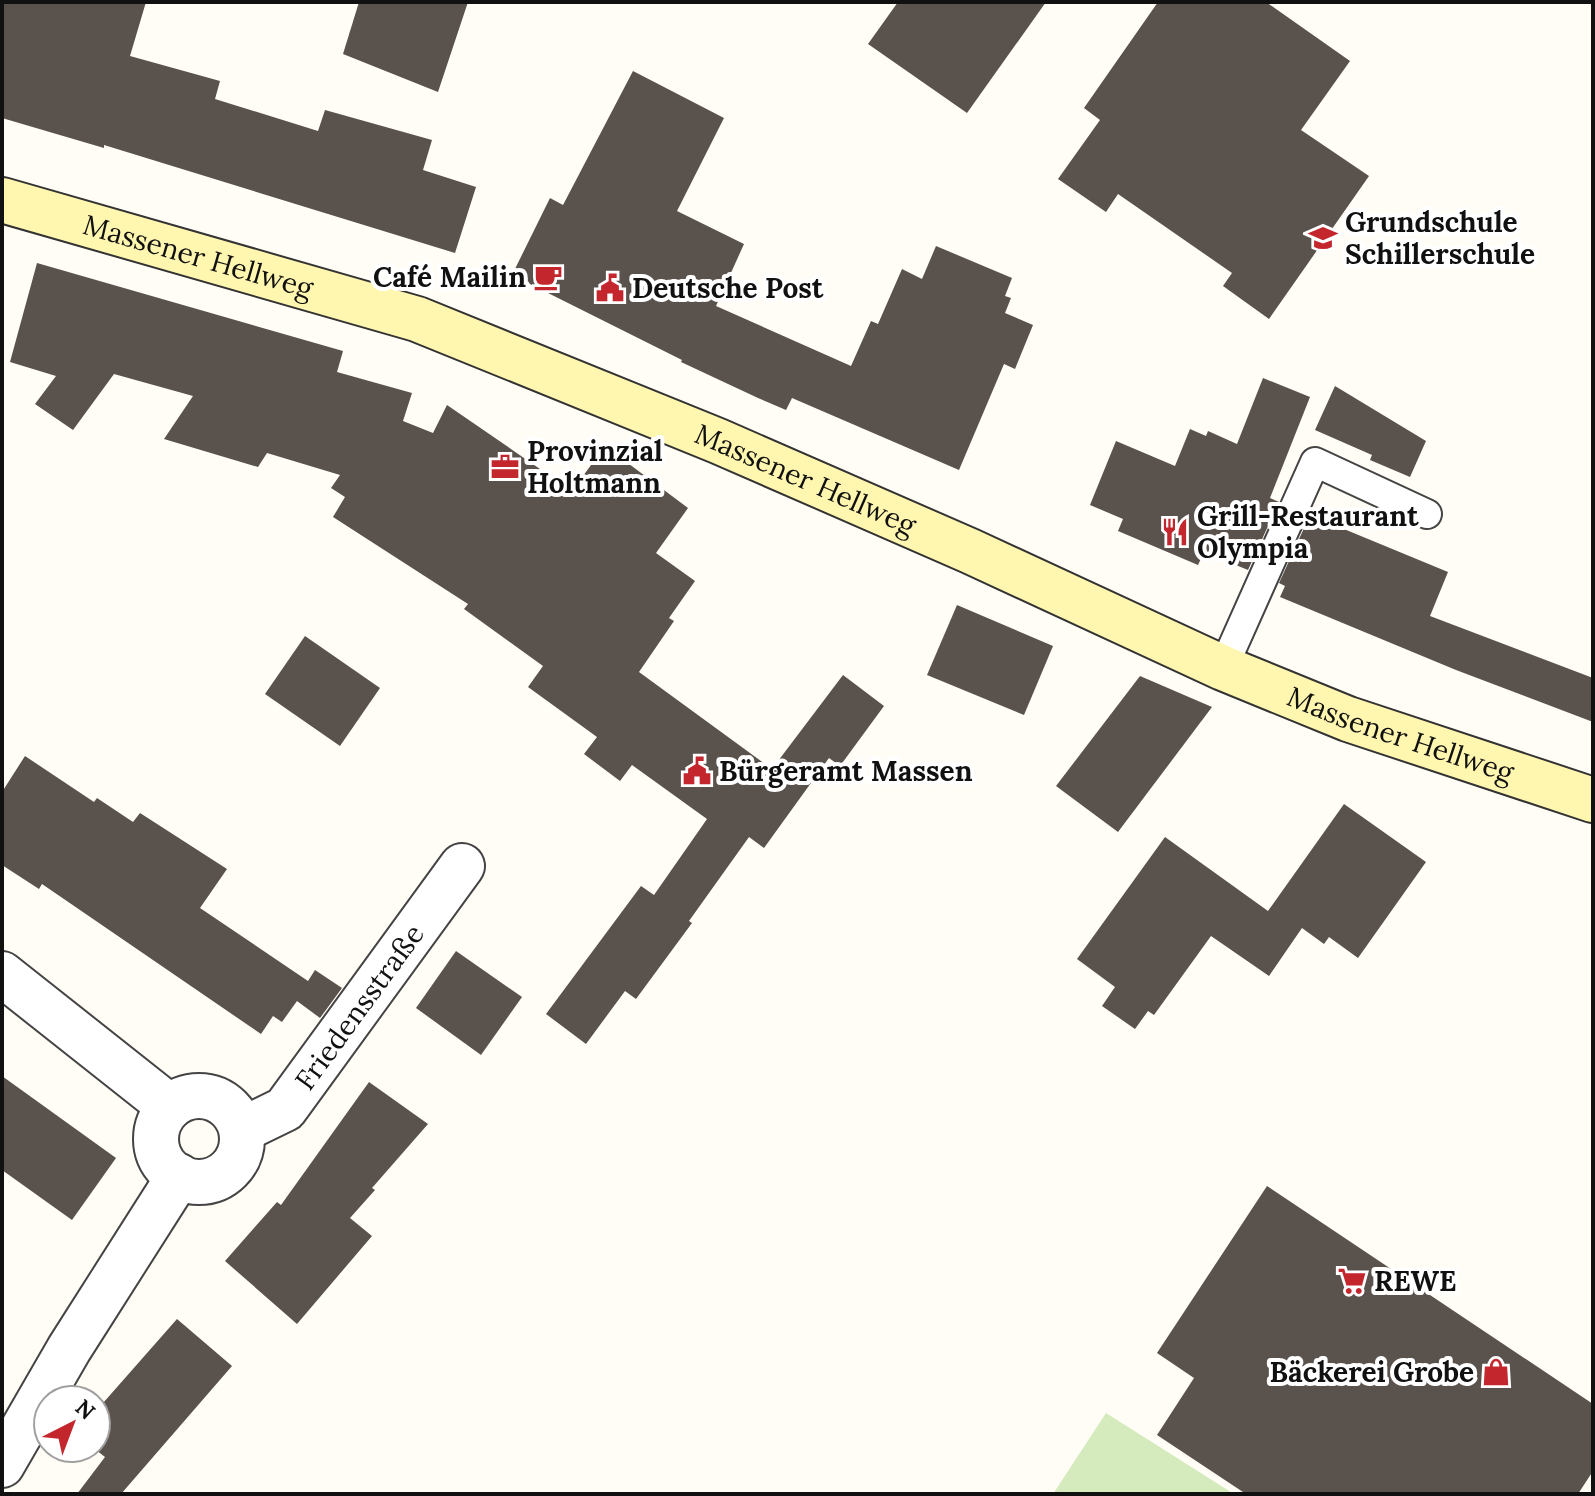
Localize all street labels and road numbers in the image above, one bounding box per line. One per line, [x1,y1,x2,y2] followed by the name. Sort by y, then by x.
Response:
[79,206,318,306] street label: Massener Hellweg
[690,416,922,543] street label: Massener Hellweg
[1282,678,1519,791] street label: Massener Hellweg
[287,917,432,1097] street label: Friedensstraße

